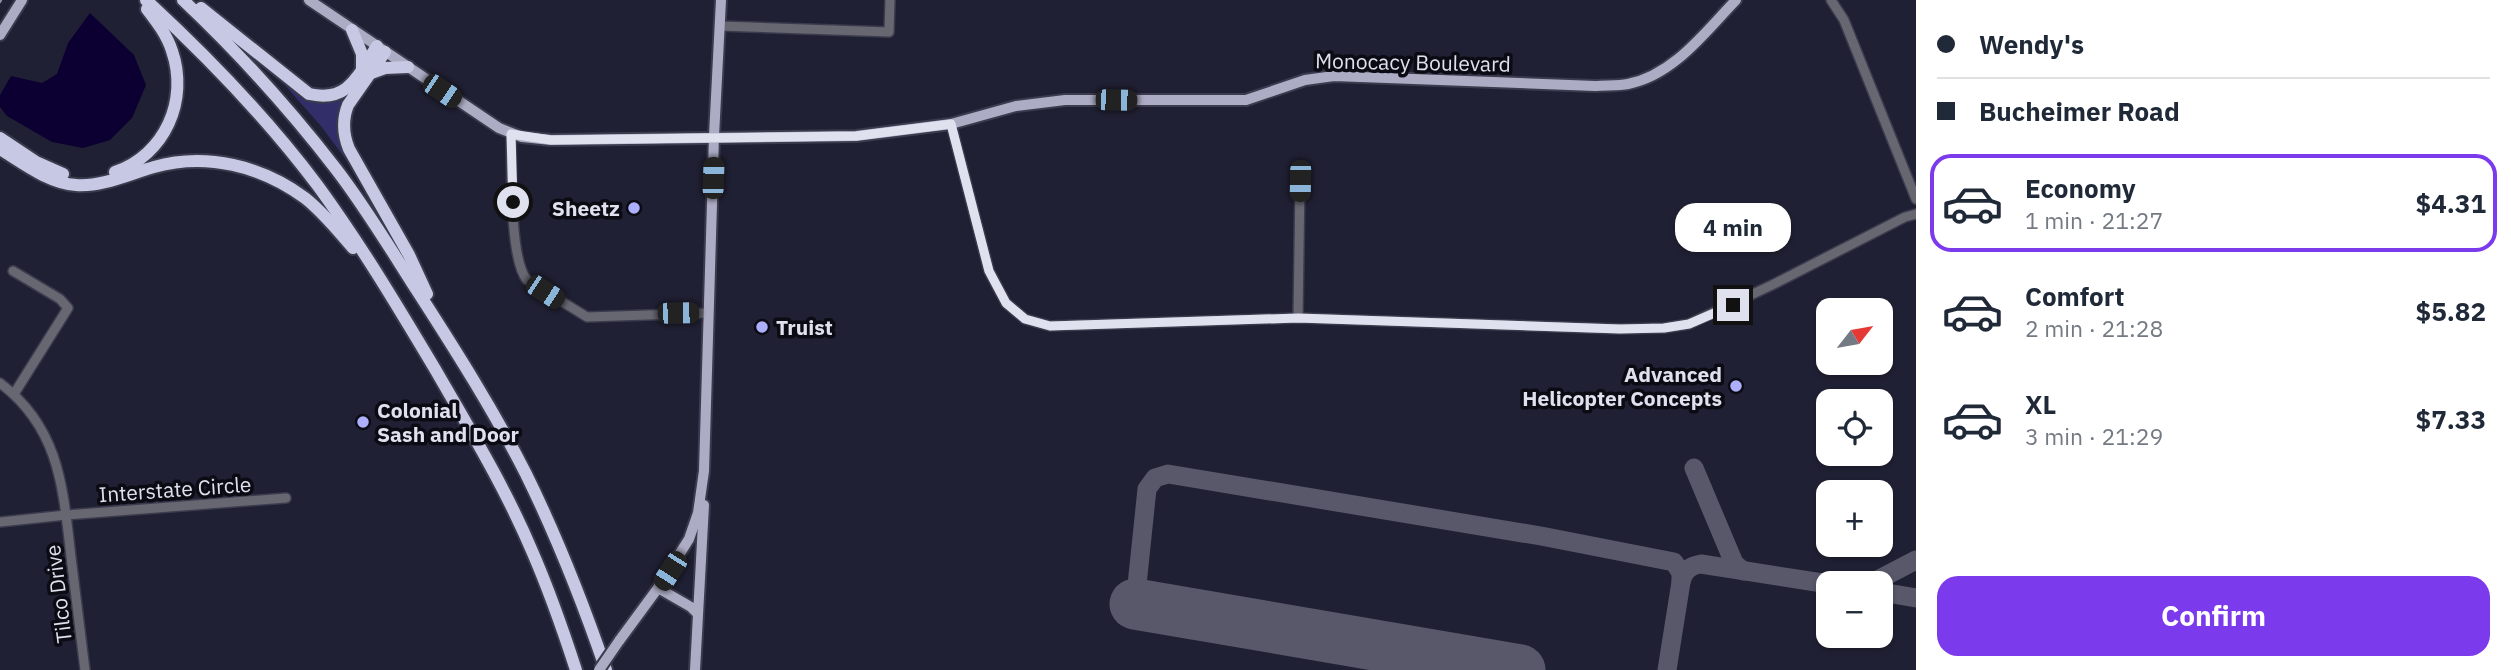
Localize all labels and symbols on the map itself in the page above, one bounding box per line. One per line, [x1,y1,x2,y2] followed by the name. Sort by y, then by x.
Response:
[1315,46,1511,78] street label: Monocacy Boulevard
[419,71,466,111] car
[1095,89,1138,111] car
[702,157,725,199] car
[1290,160,1311,202] car
[497,186,529,218] route start
[552,194,620,222] place label: Sheetz
[626,200,642,216] marker: Sheetz
[1675,204,1791,252] callout: 4 min
[522,272,569,312] car
[1717,289,1749,321] route end
[1816,298,1894,374] north arrow
[657,302,700,324] car
[776,313,833,341] place label: Truist
[754,319,770,335] marker: Truist
[1522,360,1722,412] place label: Advanced Helicopter Concepts
[1728,378,1744,394] marker: Advanced Helicopter Concepts
[377,396,520,448] place label: Colonial Sash and Door
[355,414,371,430] marker: Colonial Sash and Door
[98,470,252,508] street label: Interstate Circle
[38,543,78,645] street label: Tilco Drive
[650,548,691,594] car

